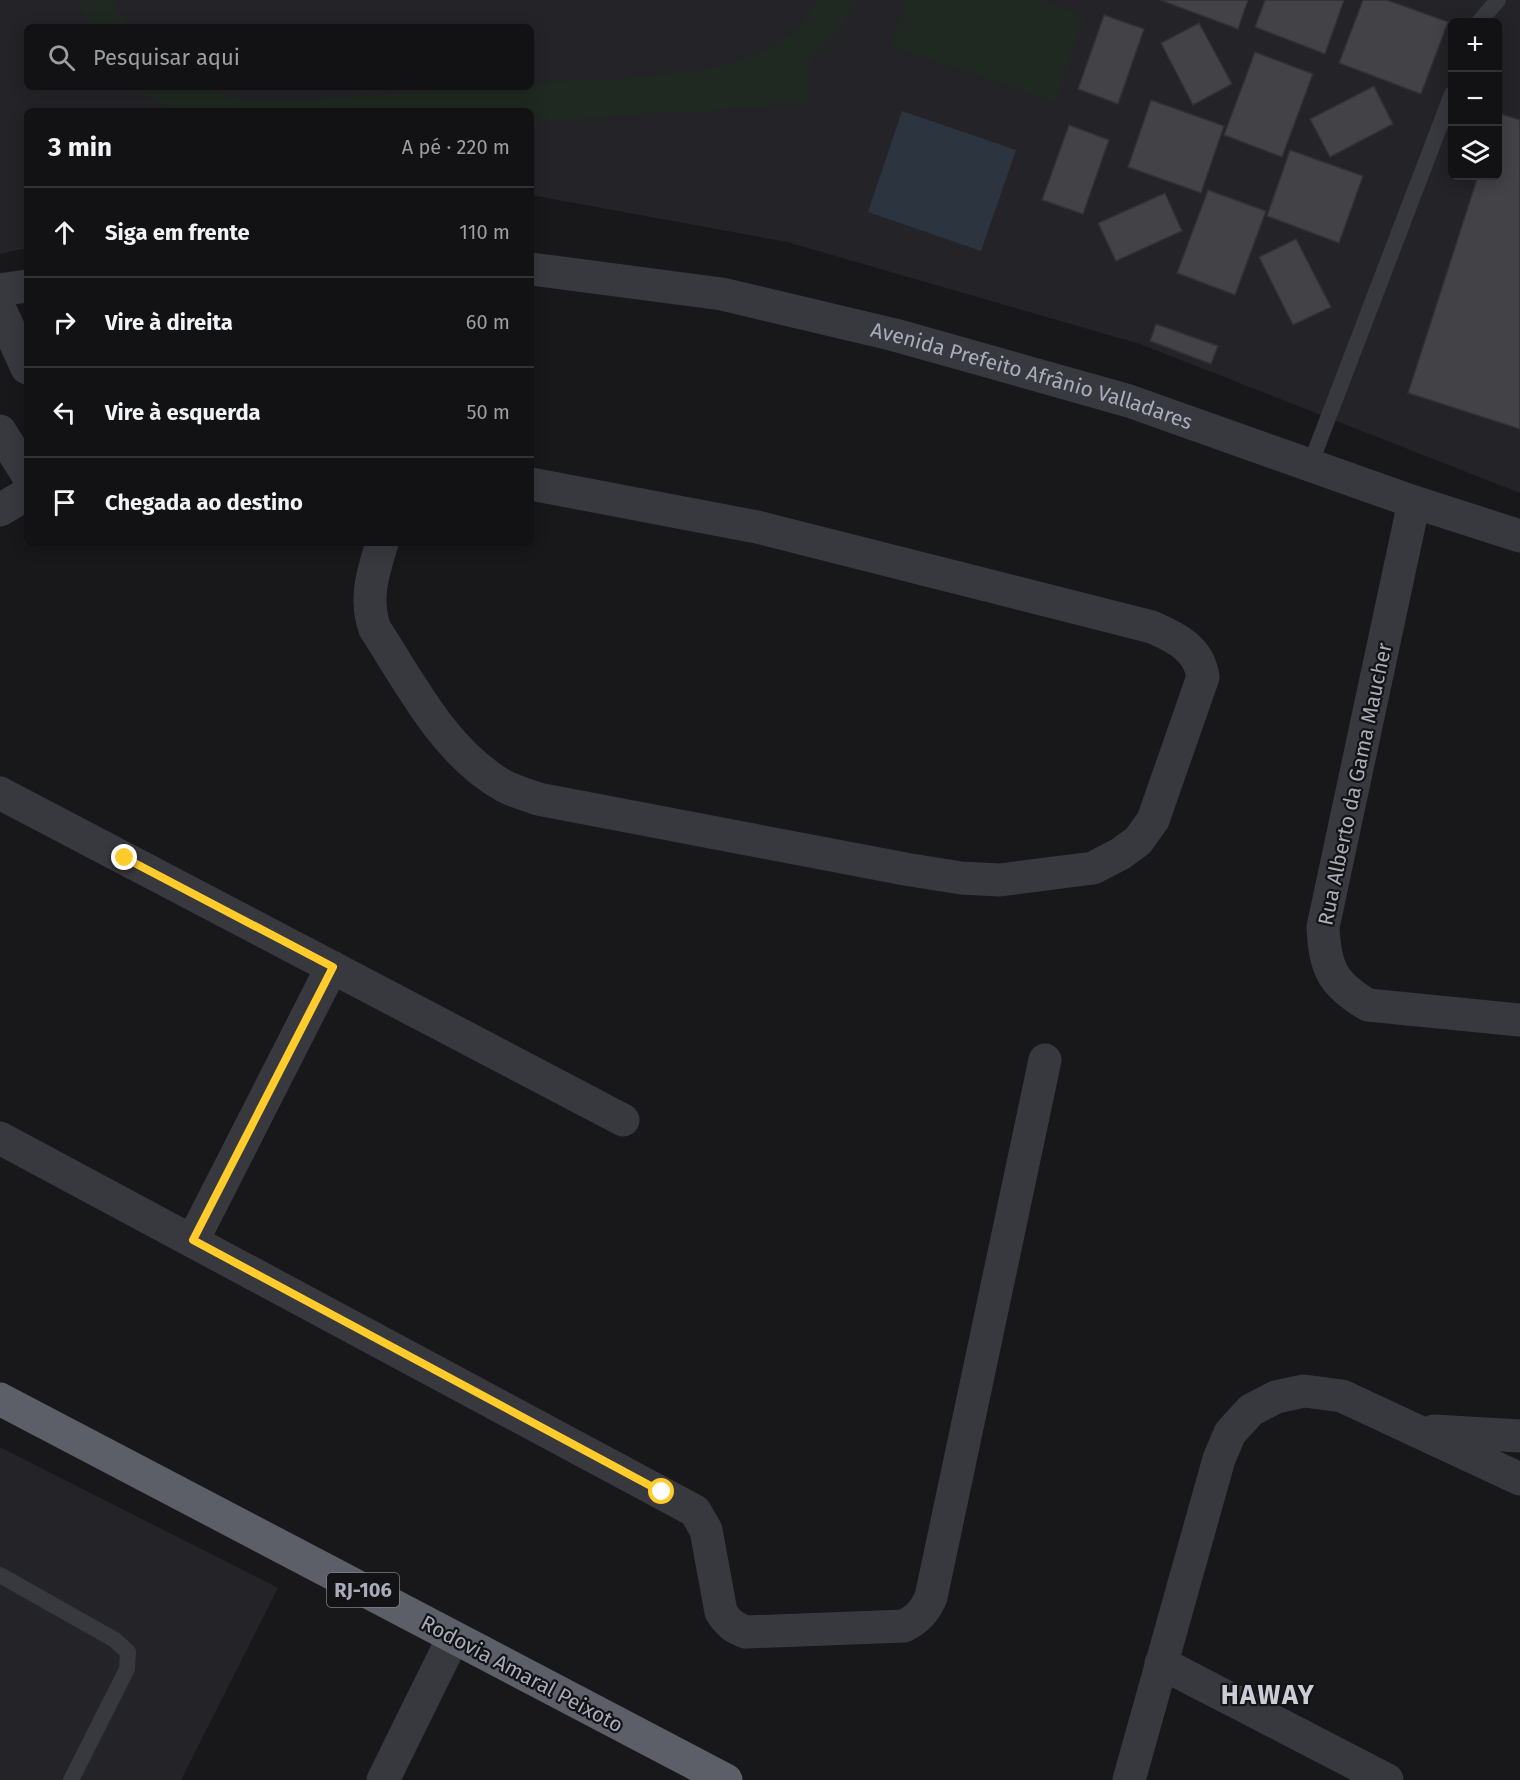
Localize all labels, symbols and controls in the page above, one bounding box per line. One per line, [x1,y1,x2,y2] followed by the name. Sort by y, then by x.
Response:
[1448,18,1502,180] map controls
[1448,18,1502,72] button: +
[24,24,534,90] search box
[45,41,78,74] icon: search
[93,44,240,71] text: Pesquisar aqui
[1448,72,1502,126] button: −
[1448,126,1502,180] button: layers
[48,132,112,163] text: 3 min
[402,135,510,159] text: A pé · 220 m
[48,216,81,249] icon: ahead
[105,219,250,246] text: Siga em frente
[459,220,510,244] text: 110 m
[48,306,81,339] icon: right
[105,309,233,336] text: Vire à direita
[466,310,510,334] text: 60 m
[868,317,1196,436] street label: Avenida Prefeito Afrânio Valladares
[48,396,81,429] icon: left
[105,399,261,426] text: Vire à esquerda
[466,400,510,424] text: 50 m
[48,486,81,519] icon: arrive
[105,489,303,516] text: Chegada ao destino
[1312,640,1398,928] street label: Rua Alberto da Gama Maucher
[111,844,137,870] route end
[648,1478,674,1504] route start
[327,1573,399,1607] road number: RJ-106
[417,1610,627,1738] street label: Rodovia Amaral Peixoto
[1221,1679,1315,1711] district label: HAWAY

